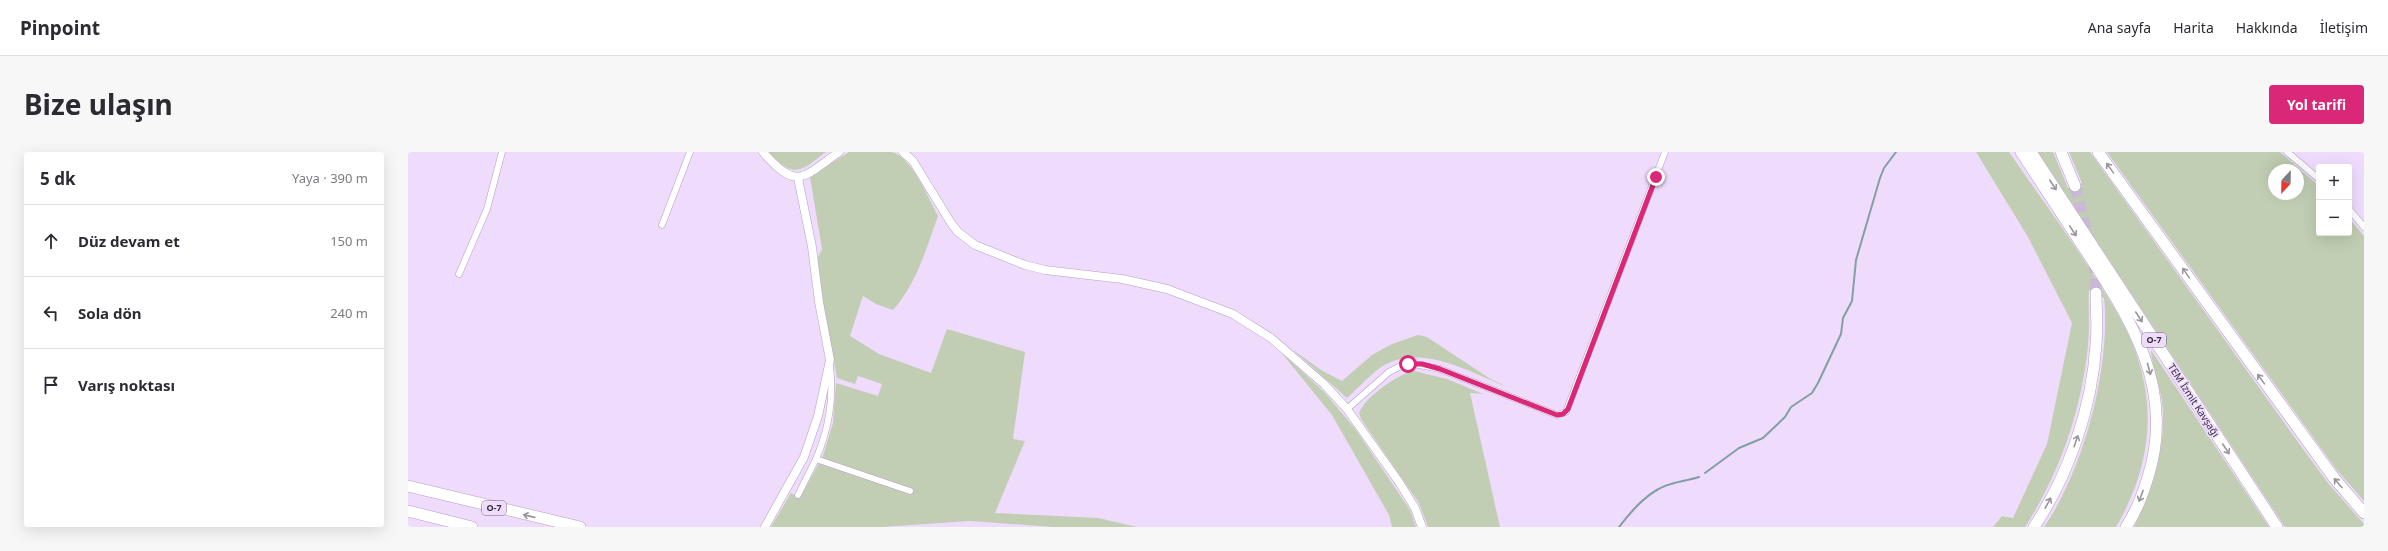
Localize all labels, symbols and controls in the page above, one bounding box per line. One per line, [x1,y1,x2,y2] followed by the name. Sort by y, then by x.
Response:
[20,15,100,41] text: Pinpoint
[2088,18,2151,37] text: Ana sayfa
[2173,18,2214,37] text: Harita
[2236,18,2298,37] text: Hakkında
[2320,18,2368,37] text: İletişim
[24,85,173,123] text: Bize ulaşın
[2269,85,2364,124] button: Yol tarifi
[2106,162,2114,173] one-way arrow
[2268,164,2304,200] north arrow
[2316,164,2352,236] map controls
[2316,164,2352,200] button: +
[40,167,75,190] text: 5 dk
[1647,168,1665,186] route end
[292,169,368,187] text: Yaya · 390 m
[2048,179,2057,190] one-way arrow
[2316,200,2352,236] button: −
[2069,225,2077,236] one-way arrow
[40,230,62,252] icon: ahead
[78,231,180,251] text: Düz devam et
[330,232,368,250] text: 150 m
[2182,268,2190,279] one-way arrow
[40,302,62,324] icon: left
[78,303,142,323] text: Sola dön
[330,304,368,322] text: 240 m
[2135,311,2143,322] one-way arrow
[2142,333,2166,347] road number: O-7
[1399,355,1417,373] route start
[2165,361,2223,439] street label: TEM İzmit Kavşağı
[2146,362,2153,375] one-way arrow
[2257,373,2265,384] one-way arrow
[40,374,62,396] icon: arrive
[78,375,175,395] text: Varış noktası
[2072,436,2080,448] one-way arrow
[2222,443,2230,455] one-way arrow
[2334,478,2343,489] one-way arrow
[2137,490,2145,502] one-way arrow
[2045,497,2053,509] one-way arrow
[482,501,506,515] road number: O-7
[522,511,535,519] one-way arrow

